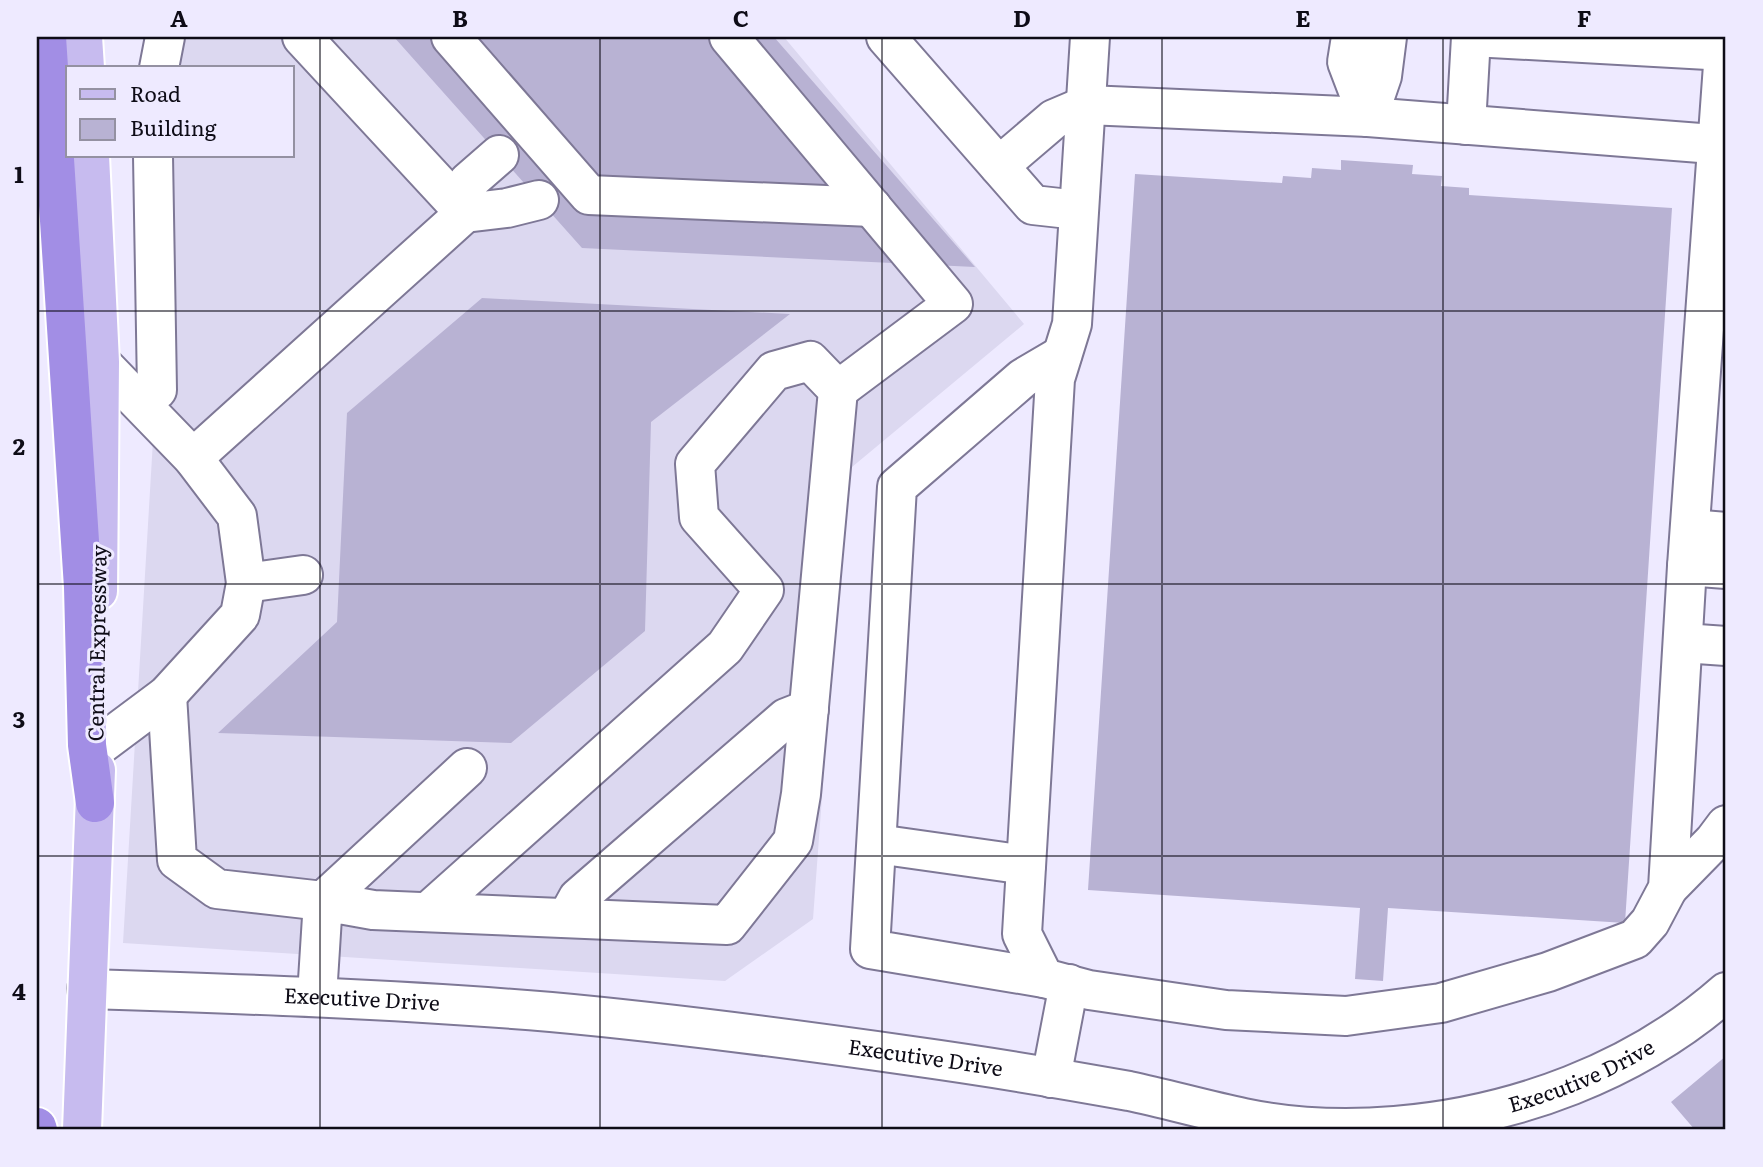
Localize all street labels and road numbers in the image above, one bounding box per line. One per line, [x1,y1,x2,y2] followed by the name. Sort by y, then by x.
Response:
[78,544,113,742] street label: Central Expressway
[283,978,441,1017] street label: Executive Drive
[846,1029,1006,1082] street label: Executive Drive
[1504,1030,1659,1118] street label: Executive Drive

